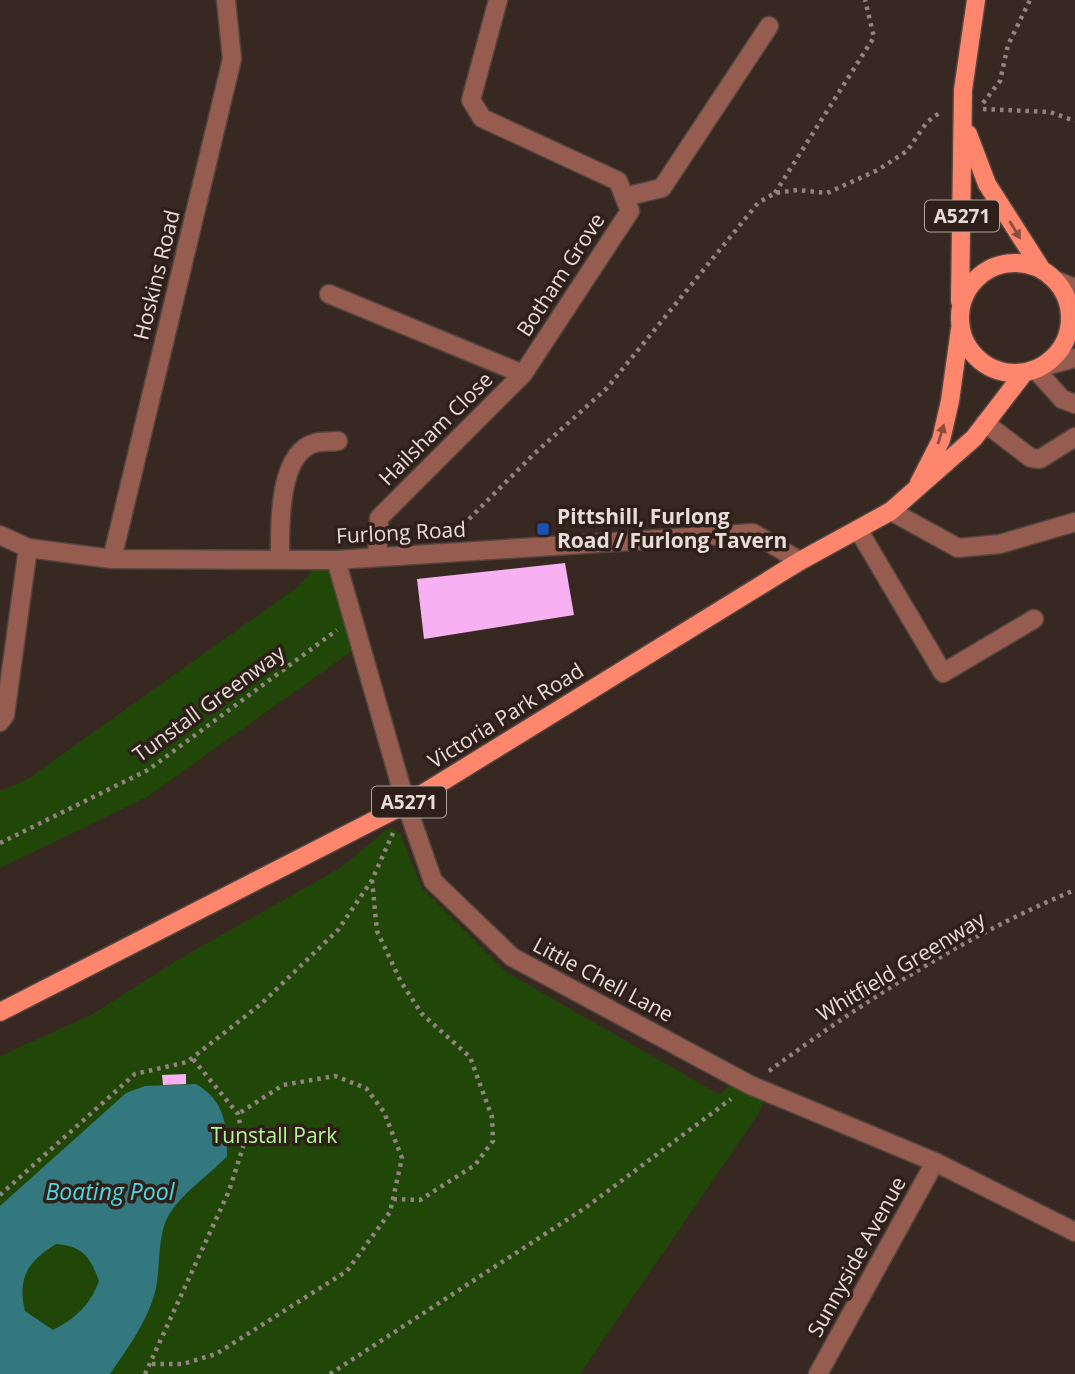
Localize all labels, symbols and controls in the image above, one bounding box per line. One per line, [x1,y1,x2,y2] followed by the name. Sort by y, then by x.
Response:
[925,200,999,232] road number: A5271
[126,207,186,343] street label: Hoskins Road
[510,207,611,342] street label: Botham Grove
[1008,220,1021,239] one-way arrow
[372,365,498,491] street label: Hailsham Close
[937,424,947,445] one-way arrow
[557,502,787,554] place label: Pittshill, Furlong Road / Furlong Tavern
[335,515,467,549] street label: Furlong Road
[535,521,551,537] marker: Pittshill, Furlong Road / Furlong Tavern
[127,638,290,768] street label: Tunstall Greenway
[422,656,589,774] street label: Victoria Park Road
[372,786,446,818] road number: A5271
[811,905,990,1027] street label: Whitfield Greenway
[528,930,678,1028] street label: Little Chell Lane
[211,1121,337,1149] park label: Tunstall Park
[800,1171,912,1342] street label: Sunnyside Avenue
[45,1175,176,1207] water label: Boating Pool

